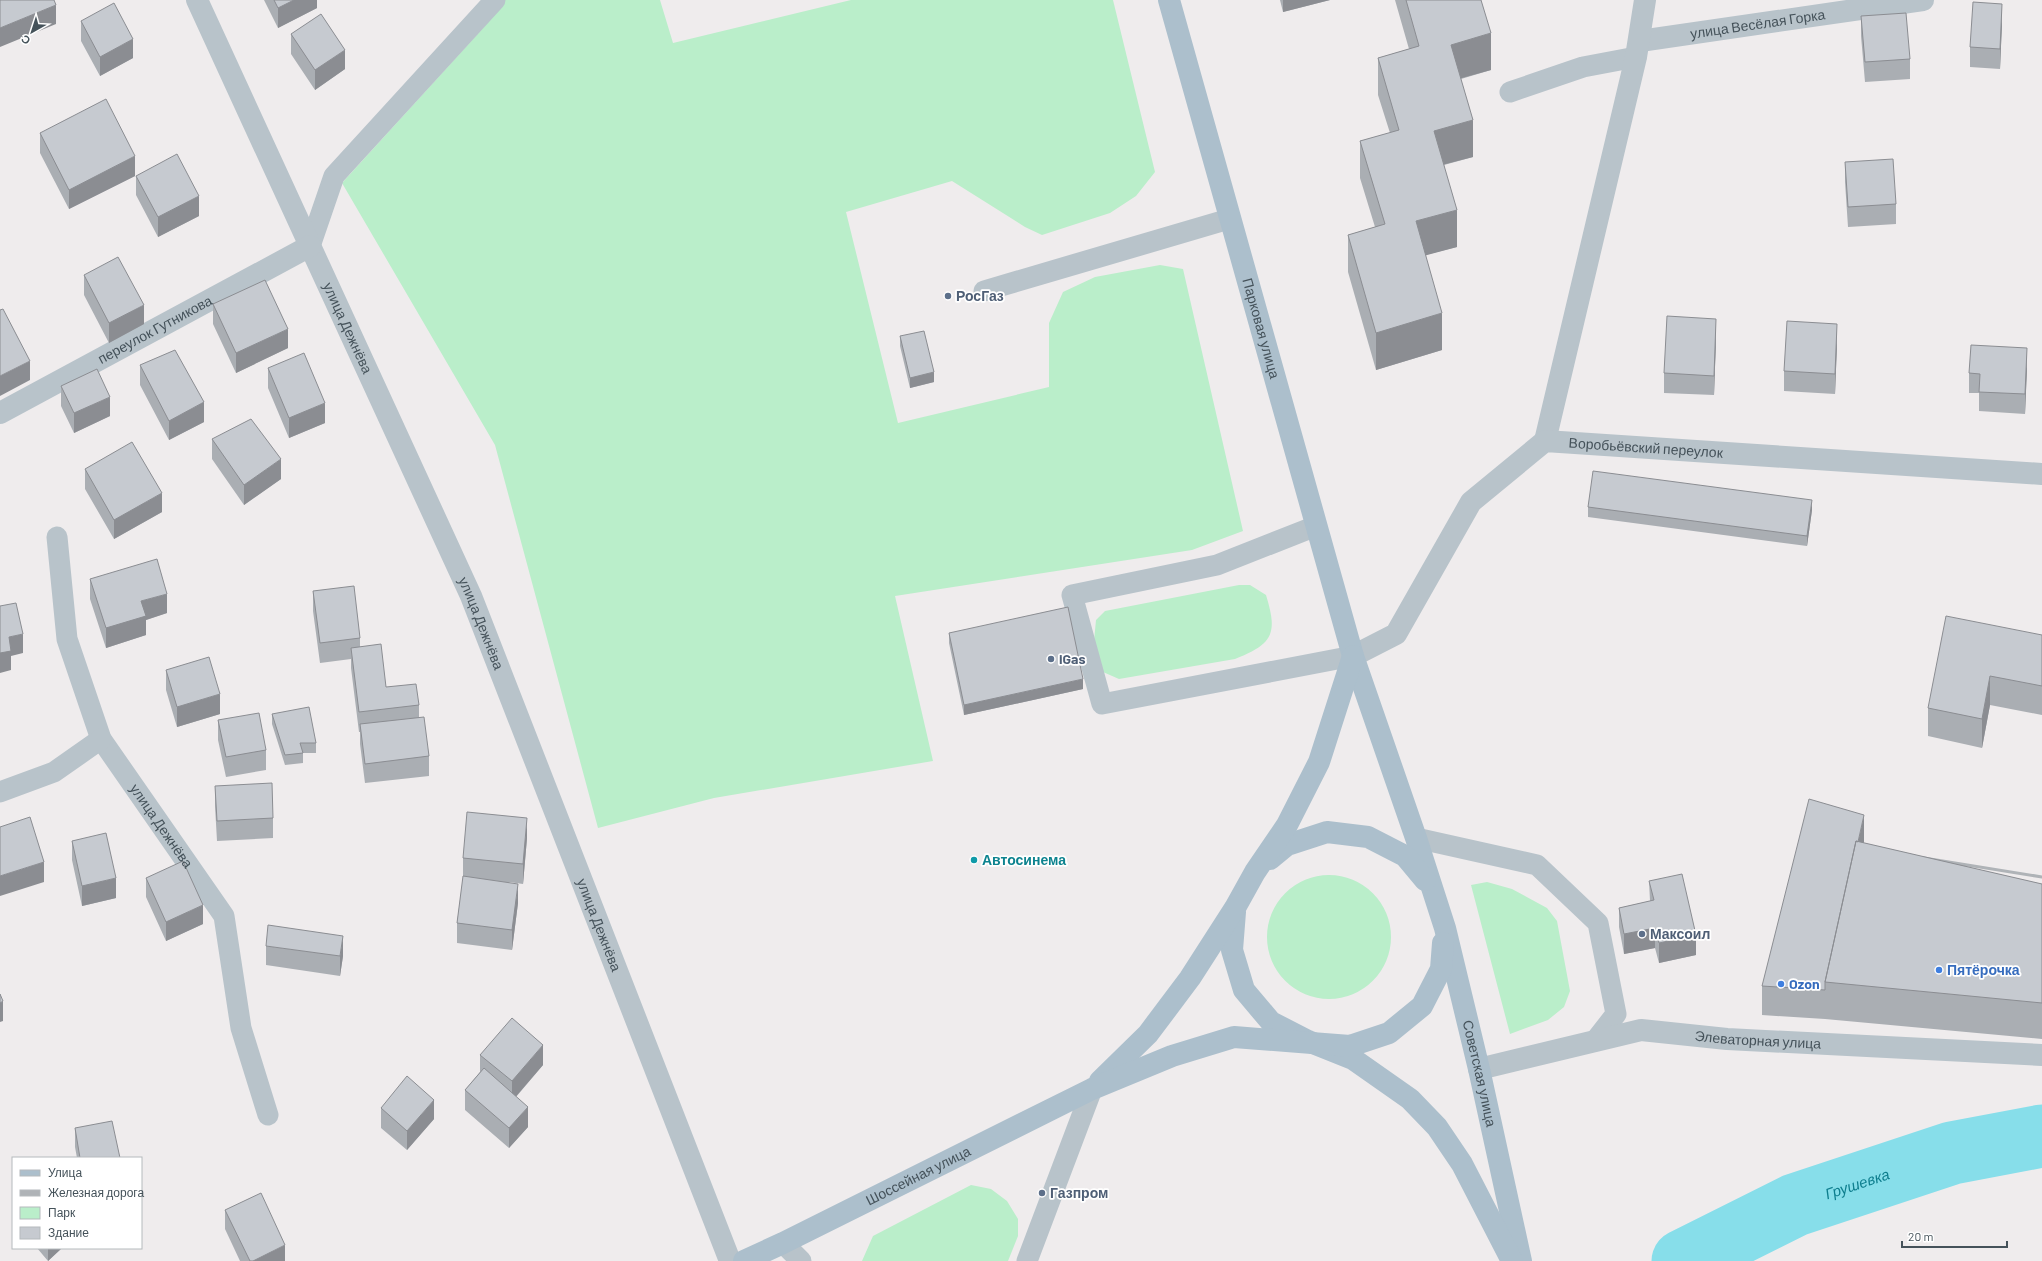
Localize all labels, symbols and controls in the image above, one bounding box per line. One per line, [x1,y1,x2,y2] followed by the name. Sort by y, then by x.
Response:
[1689,5,1826,42] street label: улица Весёлая Горка
[12,12,52,52] north arrow
[18,33,33,48] text: С
[1239,276,1284,381] street label: Парковая улица
[320,280,377,376] street label: улица Дежнёва
[956,287,1004,304] place label: РосГаз
[95,291,215,367] street label: переулок Гутникова
[943,291,953,301] marker: РосГаз
[1568,434,1724,461] street label: Воробьёвский переулок
[455,574,508,672] street label: улица Дежнёва
[1059,650,1086,667] place label: iGas
[1046,654,1056,664] marker: iGas
[127,780,197,871] street label: улица Дежнёва
[982,851,1066,868] place label: Автосинема
[969,855,979,865] marker: Автосинема
[574,876,625,974] street label: улица Дежнёва
[1650,925,1710,942] place label: Максоил
[1637,929,1647,939] marker: Максоил
[1947,961,2020,978] place label: Пятёрочка
[1934,965,1944,975] marker: Пятёрочка
[1789,975,1820,992] place label: Ozon
[1776,979,1786,989] marker: Ozon
[1460,1018,1500,1129] street label: Советская улица
[1694,1027,1822,1052] street label: Элеваторная улица
[863,1142,973,1208] street label: Шоссейная улица
[12,1157,142,1249] legend
[1823,1164,1892,1202] water label: Грушевка
[48,1165,82,1180] text: Улица
[1050,1184,1108,1201] place label: Газпром
[48,1185,144,1200] text: Железная дорога
[1037,1188,1047,1198] marker: Газпром
[48,1205,76,1220] text: Парк
[1902,1223,2007,1249] scale bar
[48,1225,89,1240] text: Здание
[1908,1229,1934,1243] text: 20 m

